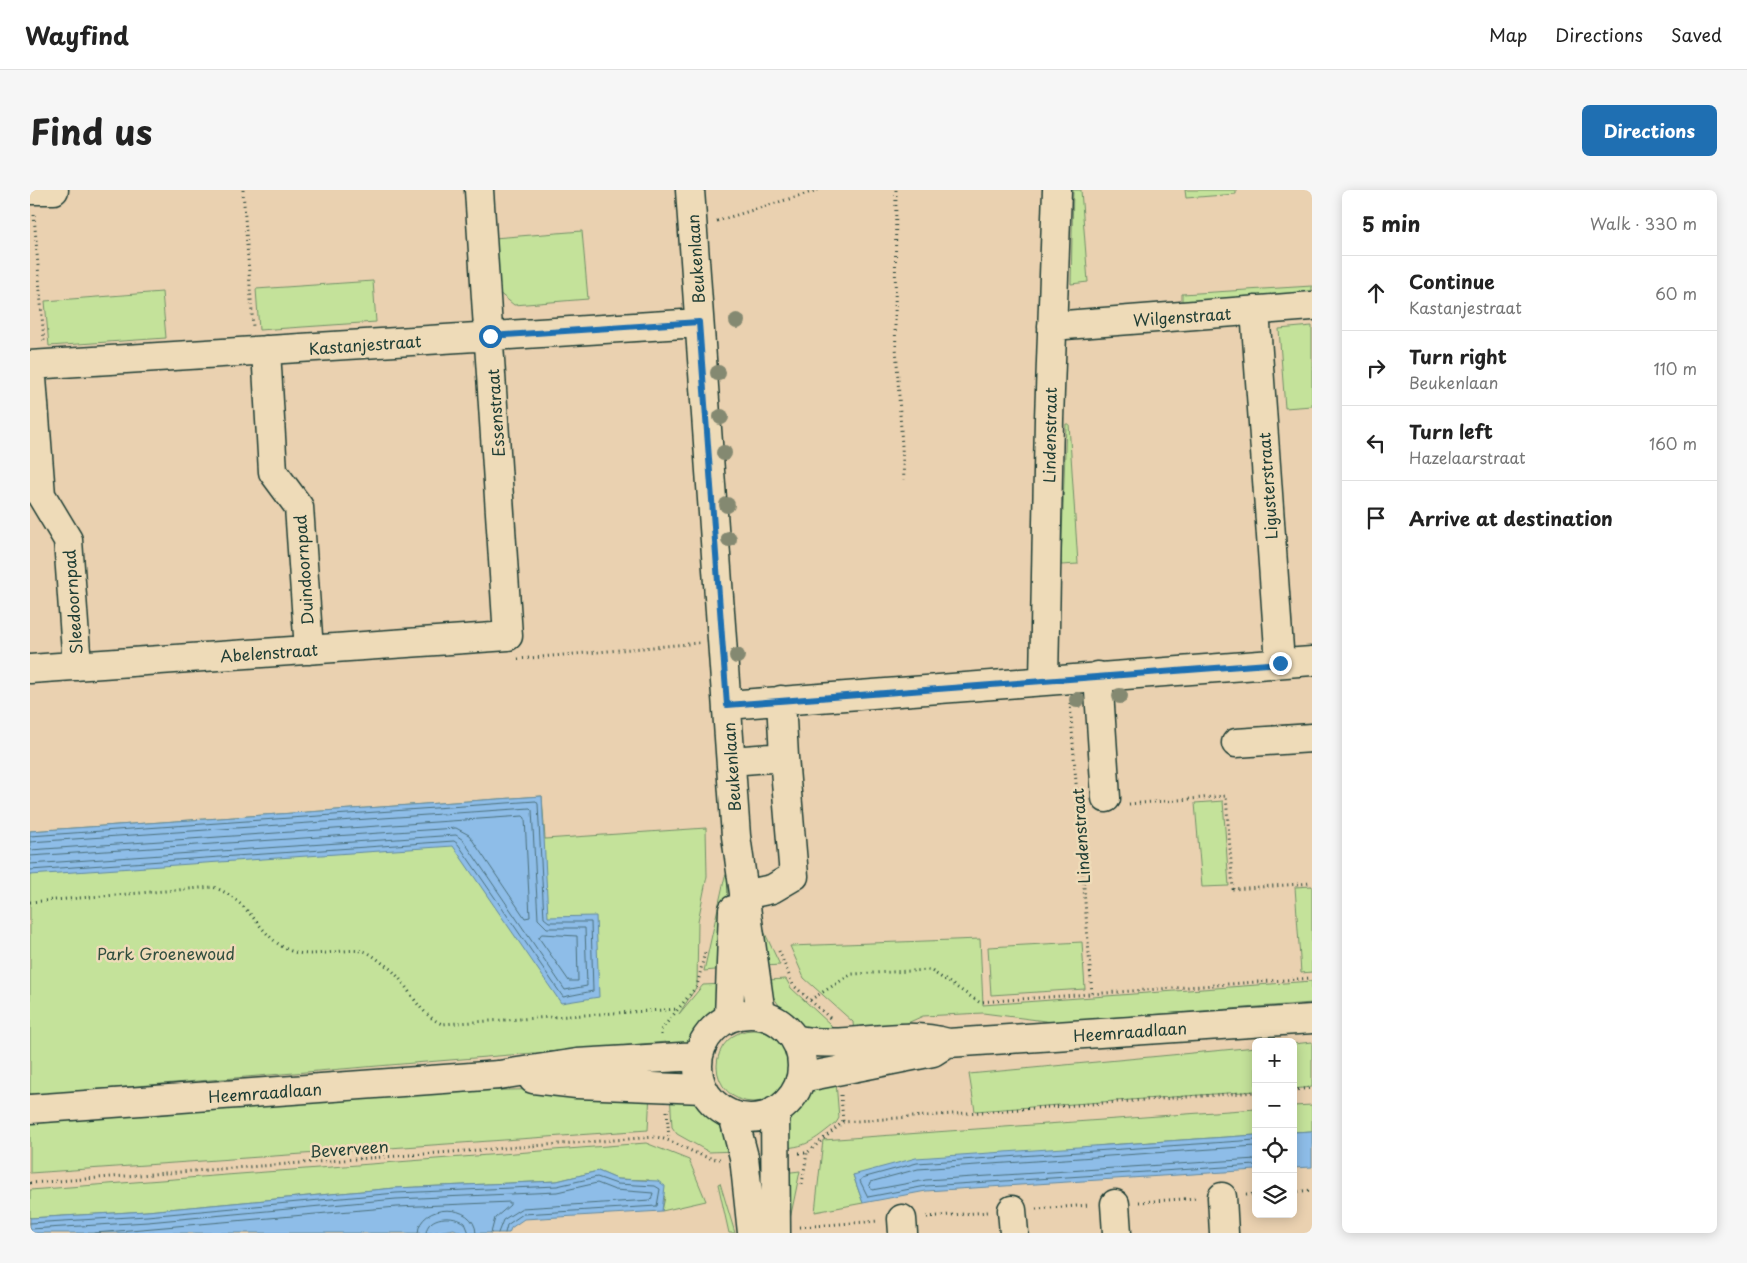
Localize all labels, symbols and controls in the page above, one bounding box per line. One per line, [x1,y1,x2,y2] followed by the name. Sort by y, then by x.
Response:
[25,17,129,53] text: Wayfind
[1489,21,1527,48] text: Map
[1555,21,1643,48] text: Directions
[1671,21,1722,48] text: Saved
[30,104,152,157] text: Find us
[1582,105,1717,156] button: Directions
[1362,207,1420,239] text: 5 min
[1590,211,1697,235] text: Walk · 330 m
[680,214,710,304] street label: Beukenlaan
[1409,267,1495,295] text: Continue
[1362,279,1390,307] icon: ahead
[1655,281,1697,305] text: 60 m
[1409,295,1522,319] text: Kastanjestraat
[1132,301,1232,331] street label: Wilgenstraat
[479,325,502,348] route start
[308,328,422,360] street label: Kastanjestraat
[1409,342,1507,370] text: Turn right
[1362,354,1390,382] icon: right
[1654,356,1697,380] text: 110 m
[480,368,510,458] street label: Essenstraat
[1409,370,1498,394] text: Beukenlaan
[1036,386,1062,483] street label: Lindenstraat
[1409,417,1493,445] text: Turn left
[1362,429,1390,457] icon: left
[1251,431,1283,540] street label: Ligusterstraat
[1649,431,1697,455] text: 160 m
[1409,445,1526,469] text: Hazelaarstraat
[1362,504,1390,532] icon: arrive
[1409,504,1613,532] text: Arrive at destination
[287,514,319,626] street label: Duindoornpad
[56,549,88,655] street label: Sleedoornpad
[219,637,319,667] street label: Abelenstraat
[1269,652,1292,675] route end
[716,722,746,812] street label: Beukenlaan
[1065,787,1095,885] street label: Lindenstraat
[97,941,235,965] park label: Park Groenewoud
[1072,1015,1188,1047] street label: Heemraadlaan
[1252,1038,1297,1218] map controls
[1252,1038,1297,1083] button: +
[207,1076,323,1108] street label: Heemraadlaan
[1252,1083,1297,1128] button: −
[1252,1128,1297,1173] button: locate
[309,1133,389,1163] street label: Beverveen
[1252,1173,1297,1218] button: layers

